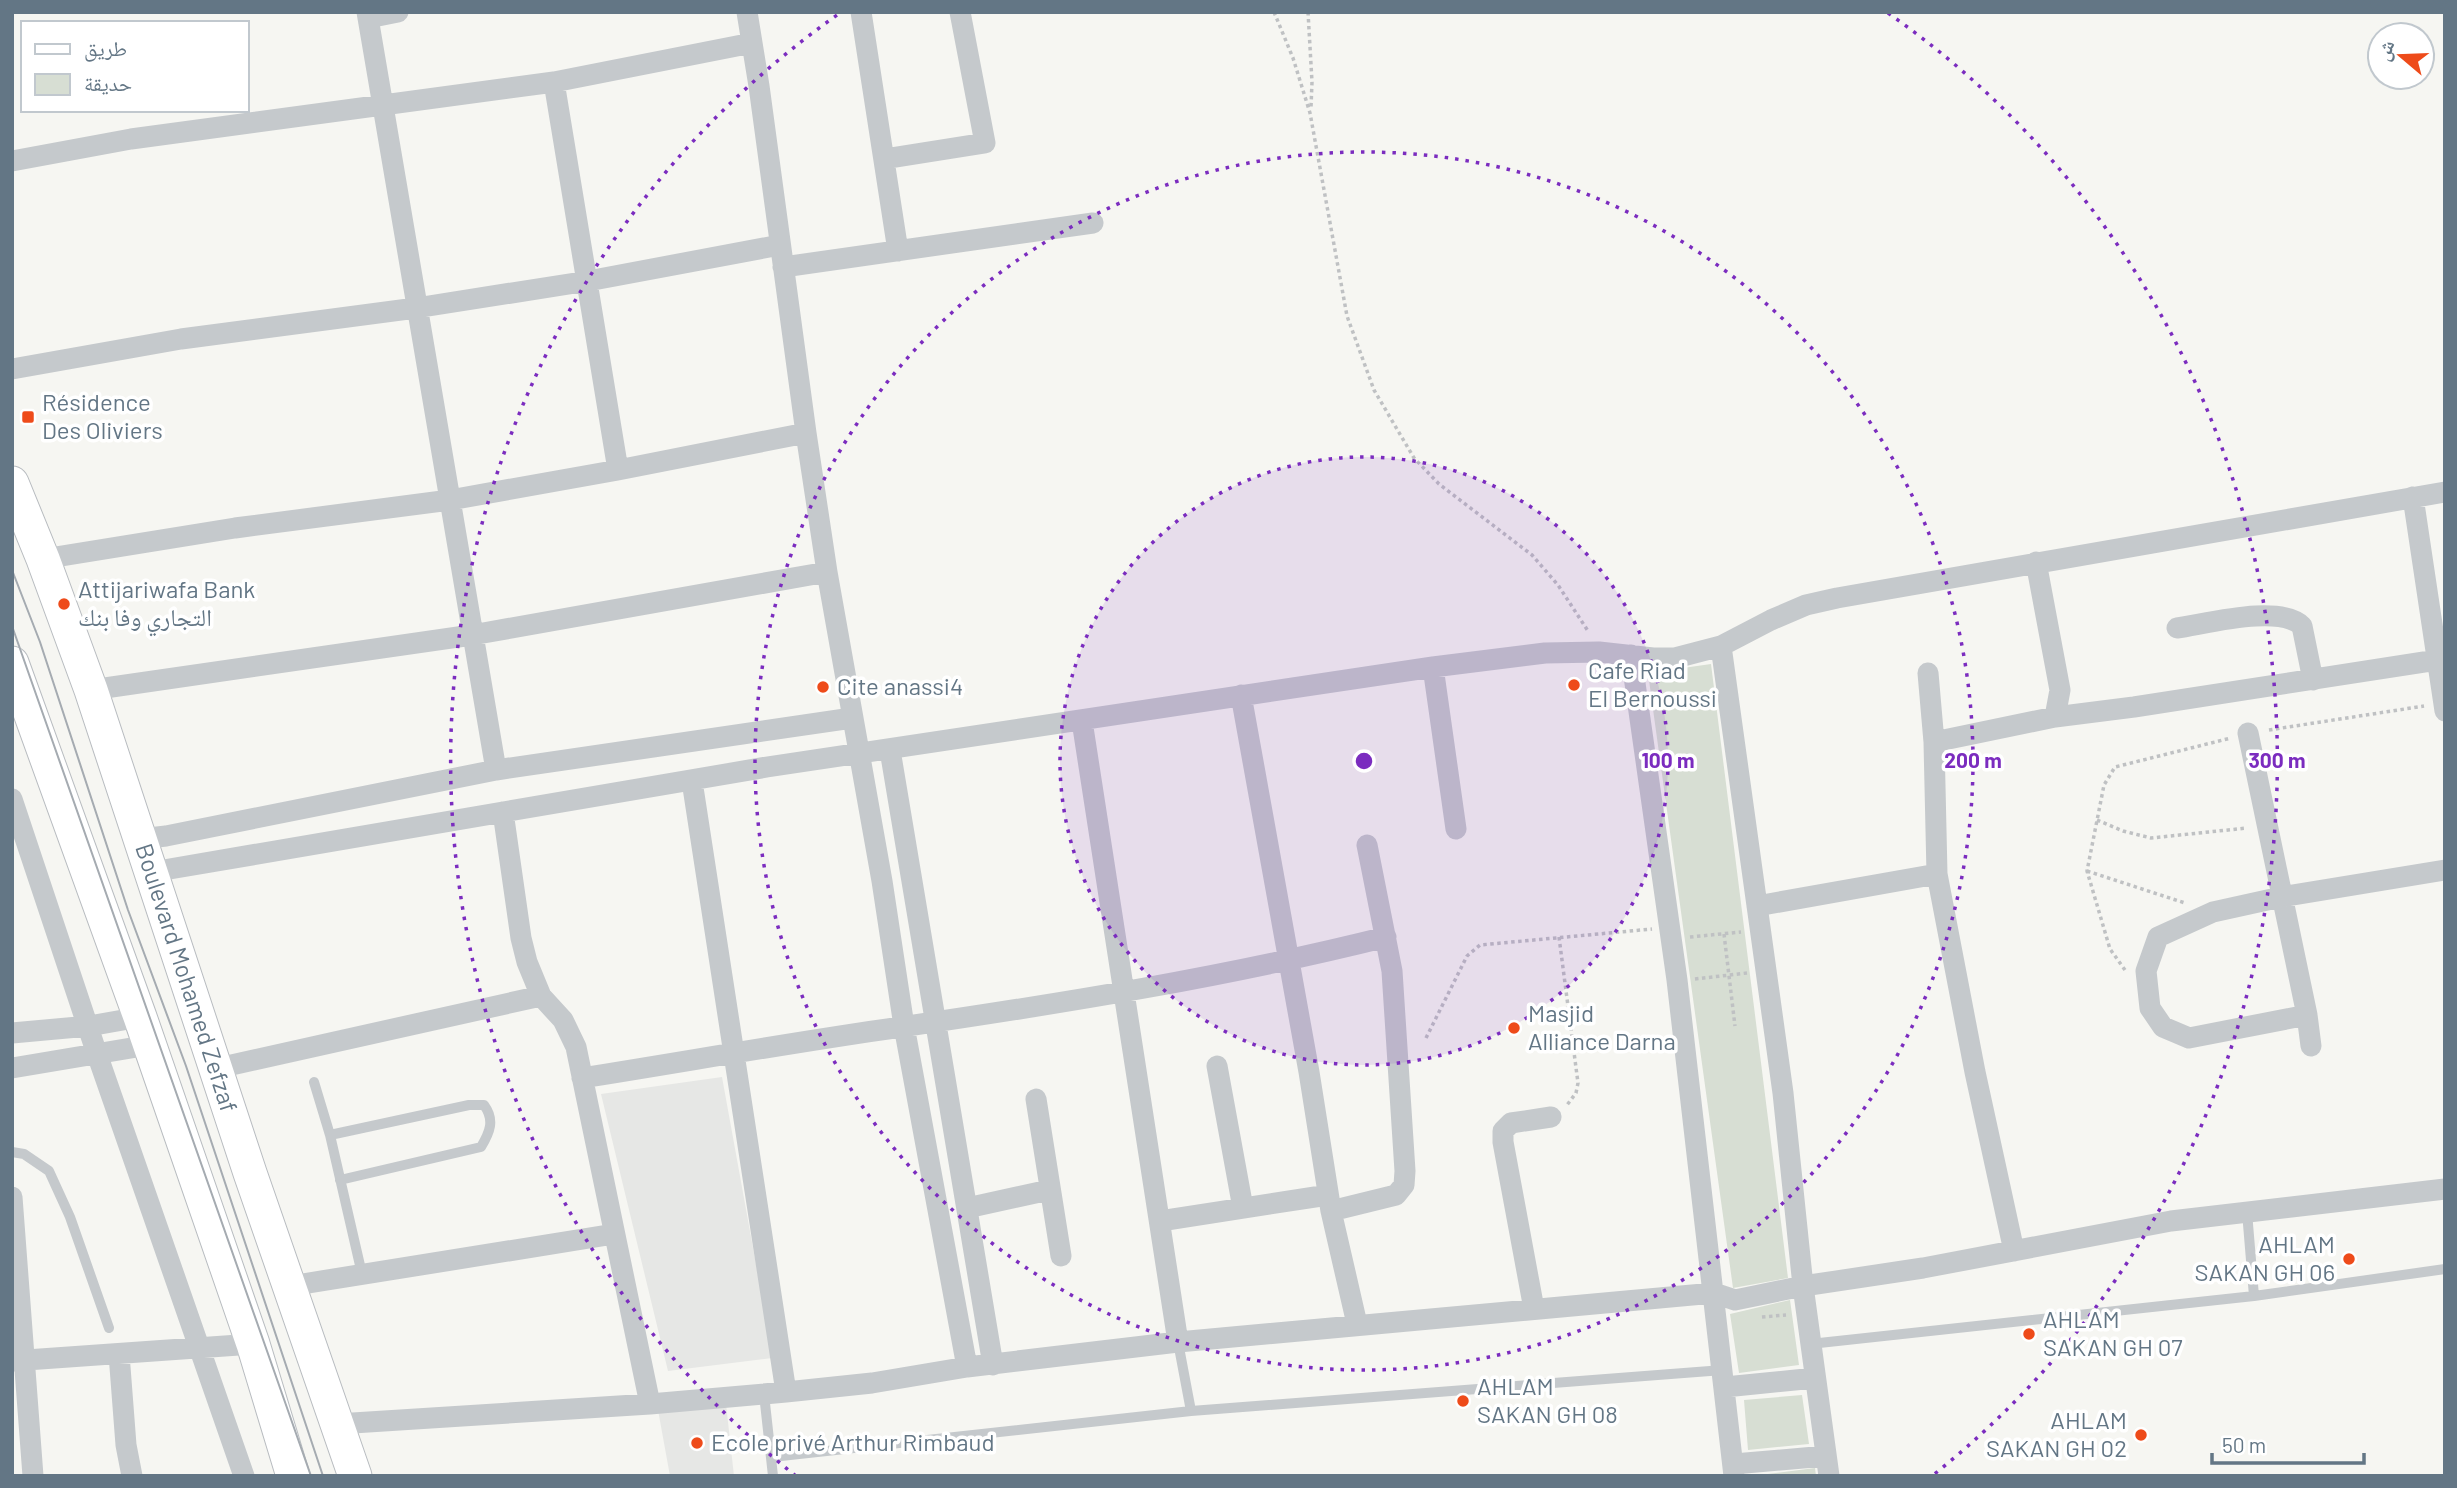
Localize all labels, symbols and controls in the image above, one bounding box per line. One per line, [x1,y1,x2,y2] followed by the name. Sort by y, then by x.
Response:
[21,21,248,112] legend
[2366,21,2436,91] north arrow
[84,35,127,62] text: طريق
[2370,37,2400,64] text: ش
[84,70,132,95] text: حديقة
[42,387,163,444] place label: Résidence Des Oliviers
[20,409,36,425] marker: Résidence Des Oliviers
[78,574,255,637] place label: Attijariwafa Bank التجاري وفا بنك
[56,596,72,612] marker: Attijariwafa Bank التجاري وفا بنك
[1588,655,1717,712] place label: Cafe Riad El Bernoussi
[837,671,963,700] place label: Cite anassi4
[1566,677,1582,693] marker: Cafe Riad El Bernoussi
[815,679,831,695] marker: Cite anassi4
[1641,747,1695,772] text: 100 m
[1944,747,2002,772] text: 200 m
[2248,747,2306,772] text: 300 m
[1352,749,1376,773] centre of rings
[130,840,245,1115] street label: Boulevard Mohamed Zefzaf
[1528,998,1676,1055] place label: Masjid Alliance Darna
[1506,1020,1522,1036] marker: Masjid Alliance Darna
[2194,1229,2335,1286] place label: AHLAM SAKAN GH 06
[2341,1251,2357,1267] marker: AHLAM SAKAN GH 06
[2043,1304,2183,1361] place label: AHLAM SAKAN GH 07
[2021,1326,2037,1342] marker: AHLAM SAKAN GH 07
[1477,1371,1618,1428] place label: AHLAM SAKAN GH 08
[1455,1393,1471,1409] marker: AHLAM SAKAN GH 08
[1986,1405,2127,1462] place label: AHLAM SAKAN GH 02
[2212,1422,2364,1466] scale bar
[711,1427,995,1456] place label: Ecole privé Arthur Rimbaud
[2133,1427,2149,1443] marker: AHLAM SAKAN GH 02
[2222,1432,2266,1457] text: 50 m
[689,1435,705,1451] marker: Ecole privé Arthur Rimbaud

